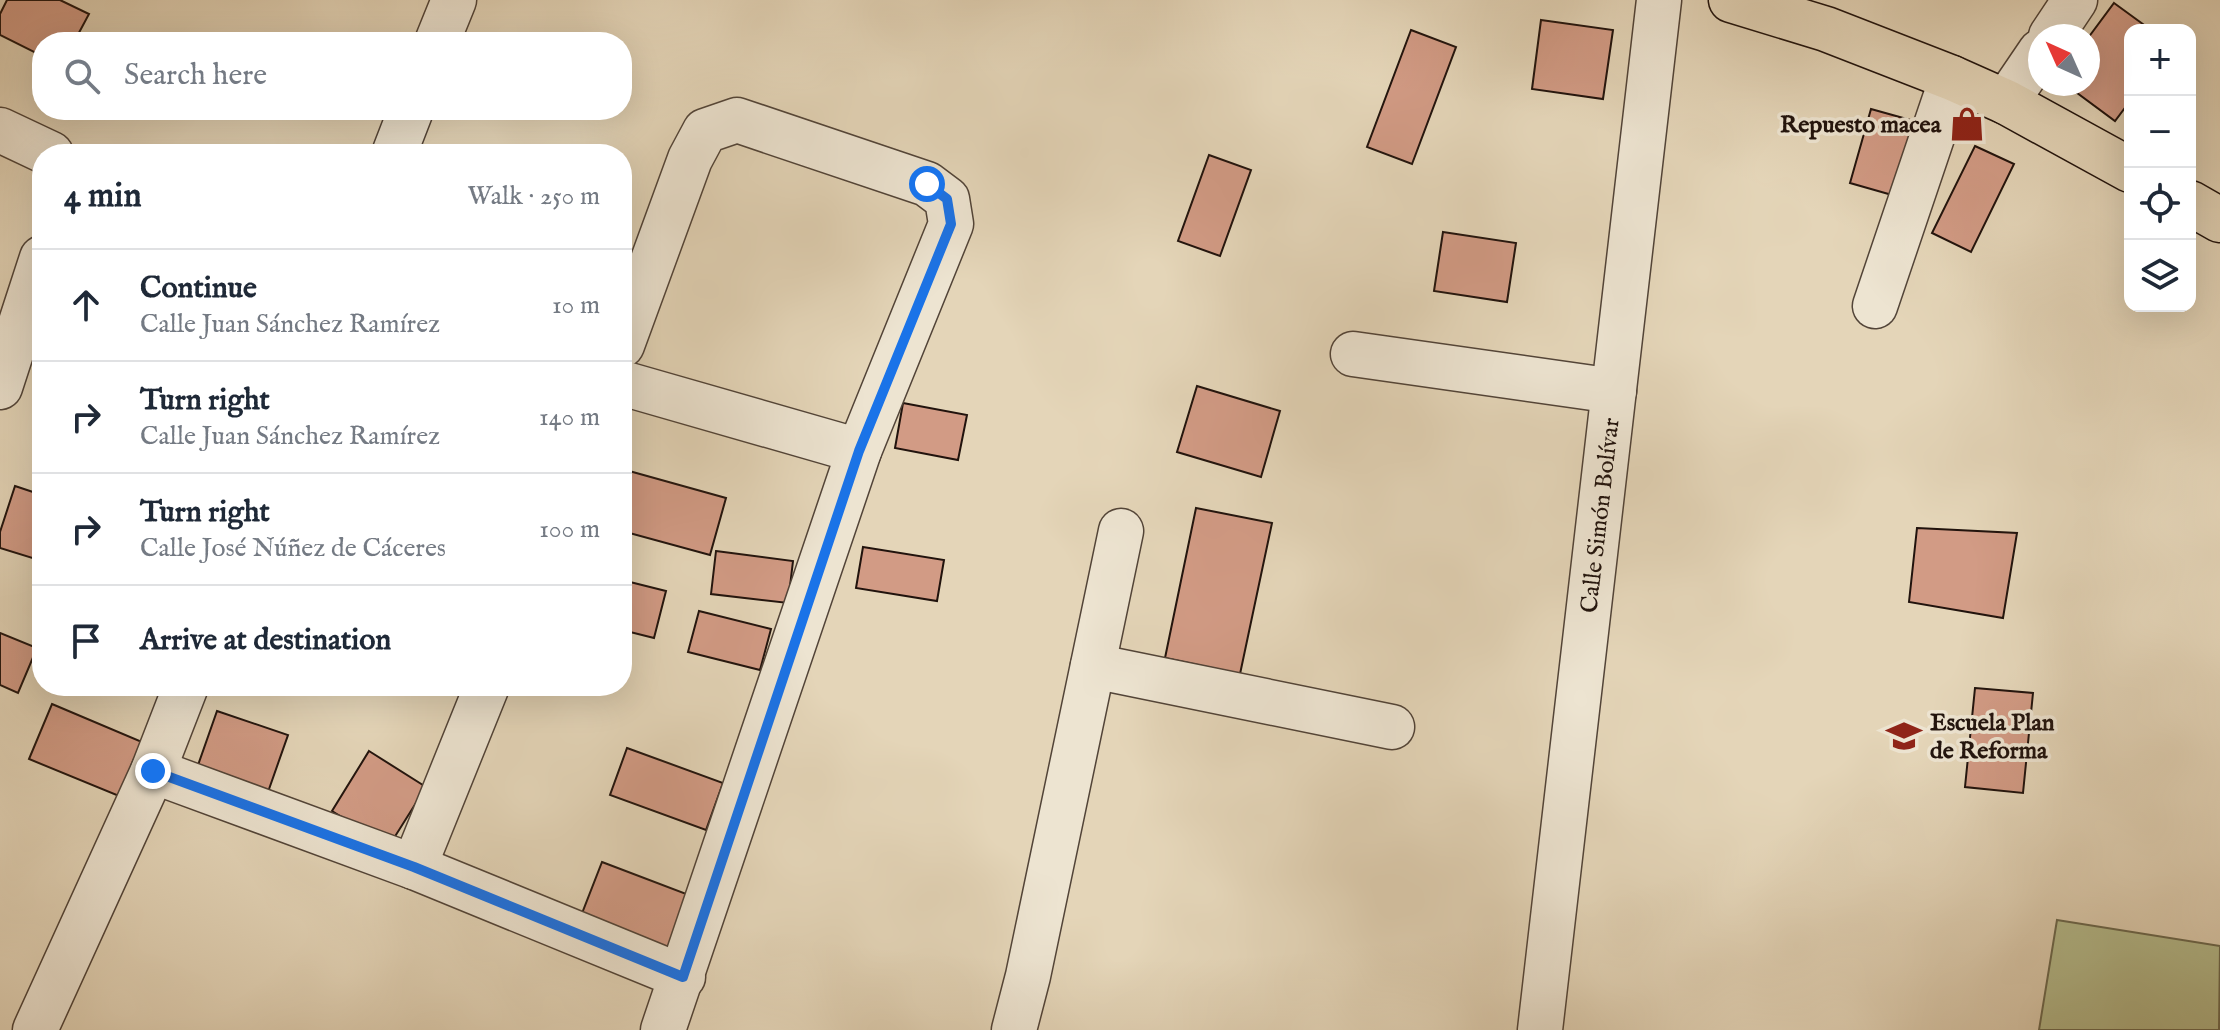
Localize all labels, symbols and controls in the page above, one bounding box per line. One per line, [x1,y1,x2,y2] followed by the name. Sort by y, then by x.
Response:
[2028,24,2100,96] north arrow
[2124,24,2196,312] map controls
[2124,24,2196,96] button: +
[32,32,632,120] search box
[60,54,104,98] icon: search
[124,57,267,95] text: Search here
[2124,96,2196,168] button: −
[1948,105,1986,143] shop icon: Repuesto macea
[1780,110,1942,141] place label: Repuesto macea
[909,166,945,202] route start
[2124,168,2196,240] button: locate
[64,175,142,218] text: 4 min
[467,180,600,213] text: Walk · 250 m
[2124,240,2196,312] button: layers
[140,270,257,308] text: Continue
[64,283,108,327] icon: ahead
[552,289,600,322] text: 10 m
[140,308,440,341] text: Calle Juan Sánchez Ramírez
[140,382,270,420] text: Turn right
[64,395,108,439] icon: right
[539,401,600,434] text: 140 m
[1574,416,1628,615] street label: Calle Simón Bolívar
[140,420,440,453] text: Calle Juan Sánchez Ramírez
[140,494,270,532] text: Turn right
[64,507,108,551] icon: right
[539,513,600,546] text: 100 m
[140,532,446,565] text: Calle José Núñez de Cáceres
[64,619,108,663] icon: arrive
[140,622,391,660] text: Arrive at destination
[1930,708,2055,767] place label: Escuela Plan de Reforma
[1885,717,1923,755] school or university icon: Escuela Plan de Reforma
[135,753,171,789] route end

